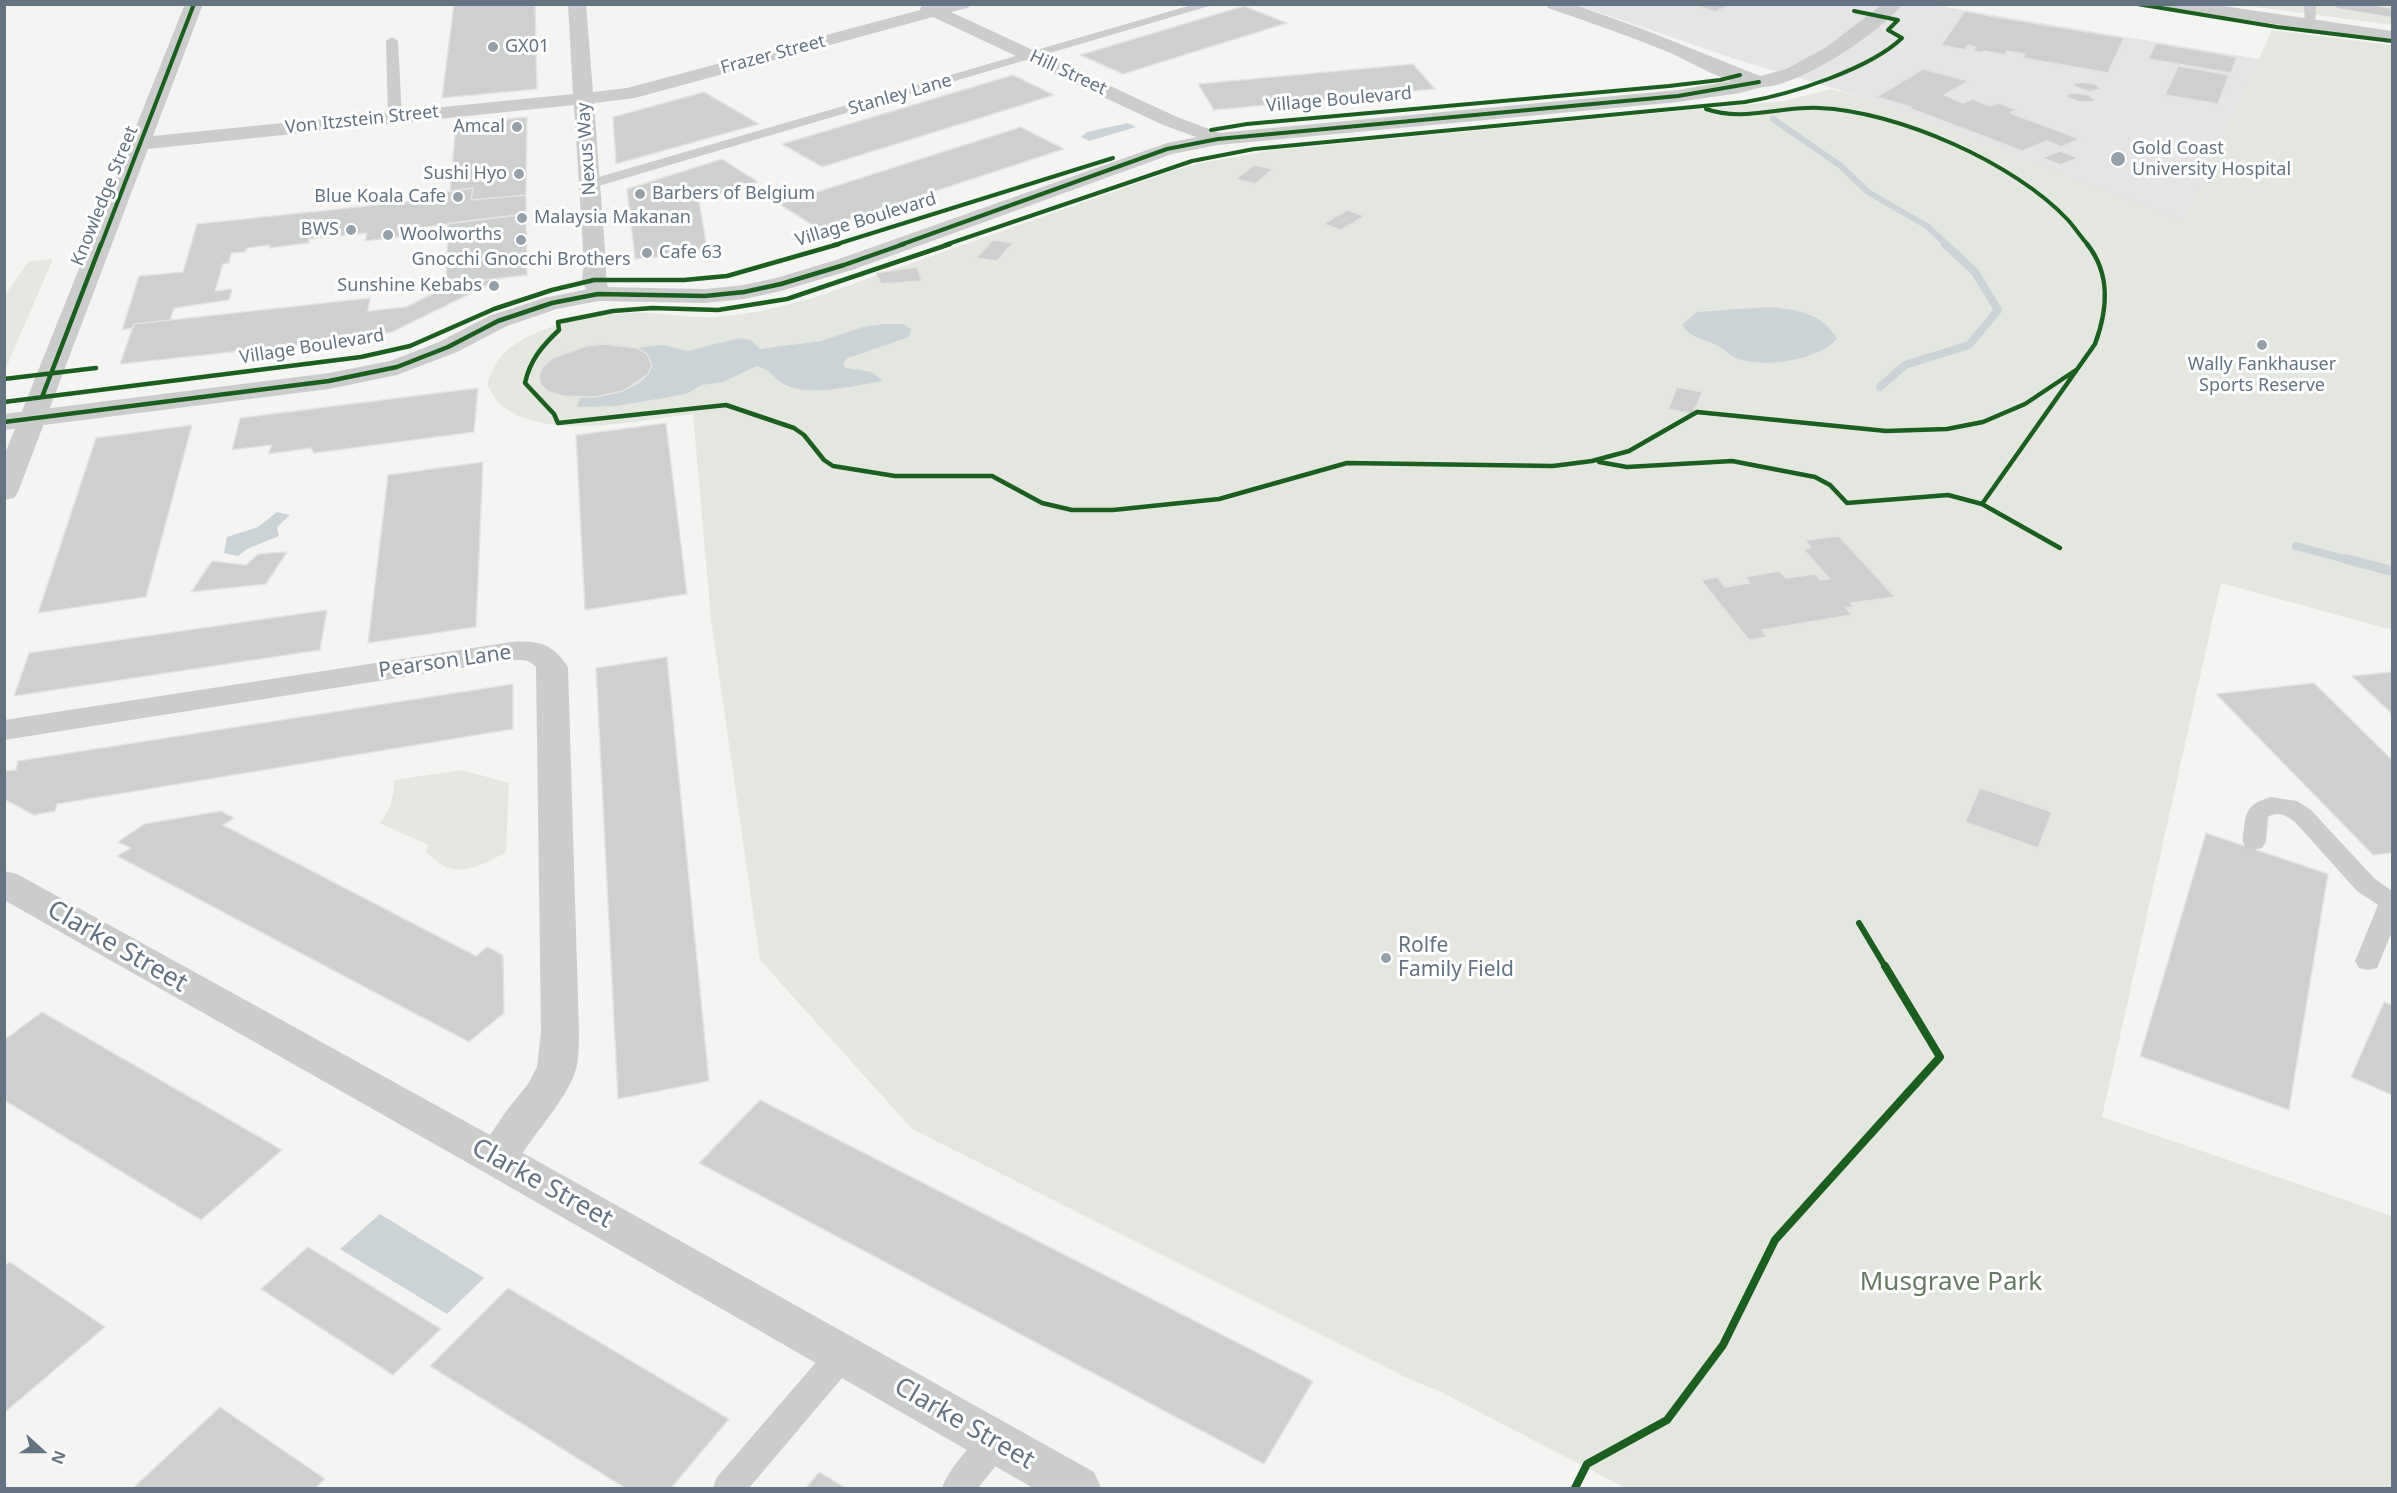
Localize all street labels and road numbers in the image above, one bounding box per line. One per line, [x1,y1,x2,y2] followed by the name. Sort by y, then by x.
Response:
[718,31,828,79] street label: Frazer Street
[1026,46,1110,100] street label: Hill Street
[846,70,954,120] street label: Stanley Lane
[1265,83,1413,117] street label: Village Boulevard
[284,101,440,139] street label: Von Itzstein Street
[573,102,601,196] street label: Nexus Way
[67,123,143,269] street label: Knowledge Street
[793,188,939,252] street label: Village Boulevard
[238,325,386,369] street label: Village Boulevard
[377,640,513,684] street label: Pearson Lane
[41,894,193,1000] street label: Clarke Street
[466,1132,618,1236] street label: Clarke Street
[888,1371,1040,1477] street label: Clarke Street

